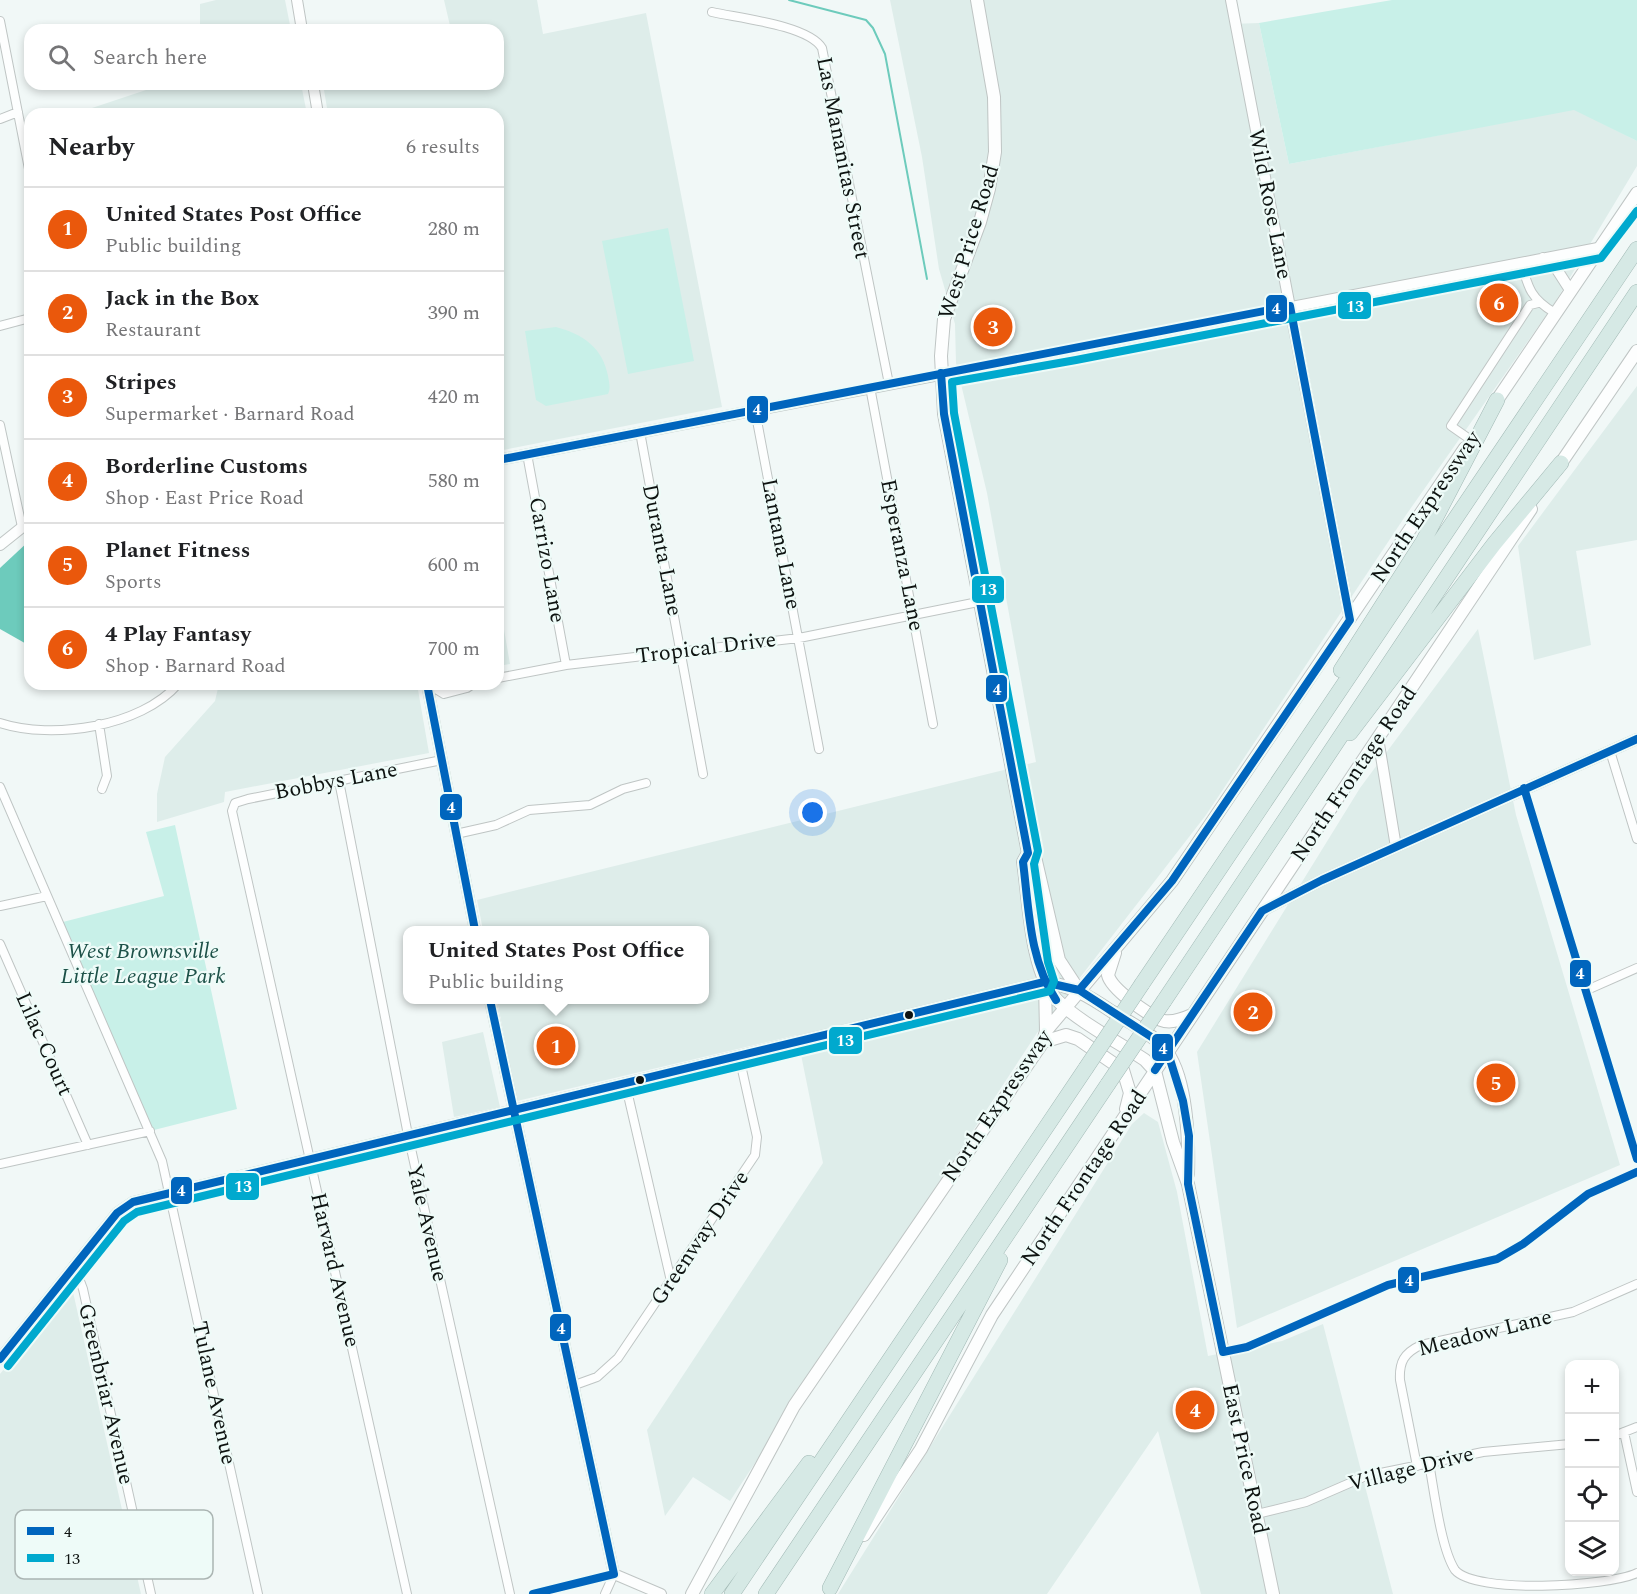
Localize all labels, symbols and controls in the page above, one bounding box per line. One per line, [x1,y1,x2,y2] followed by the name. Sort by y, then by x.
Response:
[24,24,504,90] search box
[45,41,78,74] icon: search
[93,41,207,74] text: Search here
[807,54,879,262] street label: Las Mananitas Street
[1239,126,1301,282] street label: Wild Rose Lane
[48,127,134,167] text: Nearby
[406,132,480,162] text: 6 results
[930,161,1008,323] street label: West Price Road
[105,198,362,231] text: United States Post Office
[62,214,73,244] text: 1
[428,214,480,244] text: 280 m
[105,231,241,261] text: Public building
[1480,280,1518,326] pin: 6
[105,282,259,315] text: Jack in the Box
[1337,291,1372,320] line badge: 13
[1265,294,1288,323] line badge: 4
[1346,295,1364,319] text: 13
[1272,297,1281,321] text: 4
[62,298,73,328] text: 2
[428,298,480,328] text: 390 m
[974,304,1012,350] pin: 3
[105,315,201,345] text: Restaurant
[105,366,177,399] text: Stripes
[62,382,73,412] text: 3
[428,382,480,412] text: 420 m
[746,395,769,424] line badge: 4
[753,398,762,422] text: 4
[105,399,355,429] text: Supermarket · Barnard Road
[1363,423,1490,590] street label: North Expressway
[105,450,308,483] text: Borderline Customs
[62,466,73,496] text: 4
[428,466,480,496] text: 580 m
[752,476,810,612] street label: Lantana Lane
[871,476,933,634] street label: Esperanza Lane
[633,481,691,619] street label: Duranta Lane
[105,483,304,513] text: Shop · East Price Road
[520,495,574,625] street label: Carrizo Lane
[105,534,250,567] text: Planet Fitness
[62,550,73,580] text: 5
[428,550,480,580] text: 600 m
[105,567,162,597] text: Sports
[971,575,1005,604] line badge: 13
[979,578,997,602] text: 13
[105,618,251,651] text: 4 Play Fantasy
[634,623,778,673] street label: Tropical Drive
[62,634,73,664] text: 6
[428,634,480,664] text: 700 m
[105,651,286,681] text: Shop · Barnard Road
[985,674,1008,703] line badge: 4
[993,678,1002,702] text: 4
[1283,679,1425,869] street label: North Frontage Road
[272,753,400,809] street label: Bobbys Lane
[439,793,463,821] line badge: 4
[447,796,456,820] text: 4
[798,798,827,827] your location
[403,926,709,1004] popup
[428,934,684,967] text: United States Post Office
[61,935,225,993] park label: West Brownsville Little League Park
[1569,959,1592,988] line badge: 4
[1576,962,1585,986] text: 4
[428,967,564,997] text: Public building
[6,987,82,1101] street label: Lilac Court
[1234,990,1272,1034] pin: 2
[903,1009,915,1021] unlabelled marker
[934,1022,1061,1189] street label: North Expressway
[536,1024,576,1068] pin: 1
[828,1026,863,1055] line badge: 13
[836,1029,854,1053] text: 13
[1151,1033,1174,1062] line badge: 4
[1159,1037,1168,1061] text: 4
[1476,1060,1516,1106] pin: 5
[634,1074,646,1086] unlabelled marker
[1013,1083,1155,1273] street label: North Frontage Road
[397,1161,457,1285] street label: Yale Avenue
[643,1164,757,1312] street label: Greenway Drive
[225,1172,260,1201] line badge: 13
[234,1175,252,1199] text: 13
[170,1176,193,1205] line badge: 4
[177,1179,186,1203] text: 4
[301,1189,369,1351] street label: Harvard Avenue
[1397,1266,1420,1294] line badge: 4
[1405,1269,1414,1293] text: 4
[69,1300,143,1488] street label: Greenbriar Avenue
[1415,1300,1555,1366] street label: Meadow Lane
[549,1313,572,1342] line badge: 4
[557,1317,566,1341] text: 4
[183,1318,245,1468] street label: Tulane Avenue
[1565,1360,1619,1576] map controls
[1565,1360,1619,1414] button: +
[1213,1381,1277,1537] street label: East Price Road
[1176,1388,1214,1432] pin: 4
[1565,1414,1619,1468] button: −
[1345,1437,1477,1501] street label: Village Drive
[1565,1468,1619,1522] button: locate
[15,1510,213,1579] legend
[64,1520,72,1544] text: 4
[1565,1522,1619,1576] button: layers
[64,1547,80,1571] text: 13

